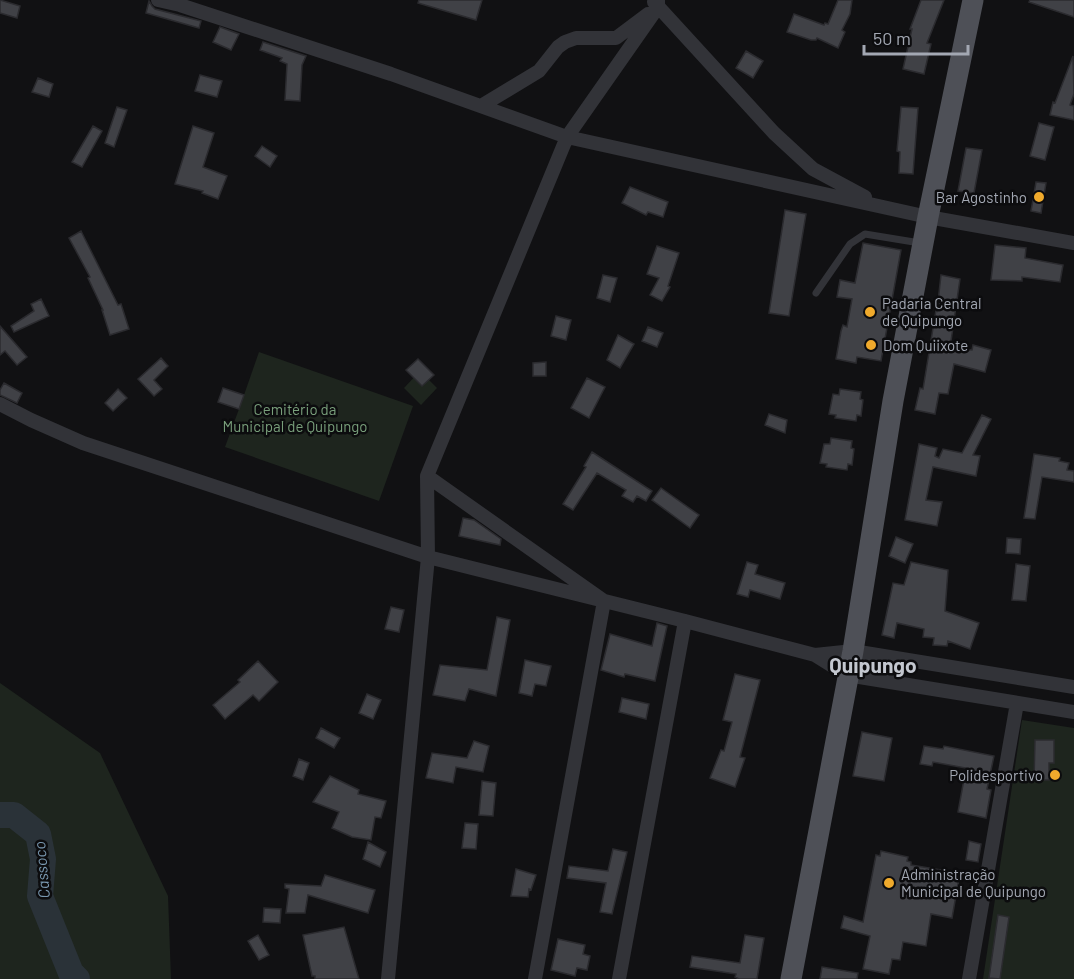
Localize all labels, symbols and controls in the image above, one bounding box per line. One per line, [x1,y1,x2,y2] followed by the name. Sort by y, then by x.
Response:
[864,18,968,56] scale bar
[873,27,911,49] text: 50 m
[936,188,1027,206] place label: Bar Agostinho
[1032,190,1046,204] marker: Bar Agostinho
[882,294,981,329] place label: Padaria Central de Quipungo
[863,305,877,319] marker: Padaria Central de Quipungo
[883,336,968,354] place label: Dom Quiixote
[864,338,878,352] marker: Dom Quiixote
[223,400,368,435] park label: Cemitério da Municipal de Quipungo
[829,652,917,677] district label: Quipungo
[949,766,1043,784] place label: Polidesportivo
[1048,768,1062,782] marker: Polidesportivo
[29,841,53,899] water label: Cassoco
[901,865,1046,900] place label: Administração Municipal de Quipungo
[882,876,896,890] marker: Administração Municipal de Quipungo

